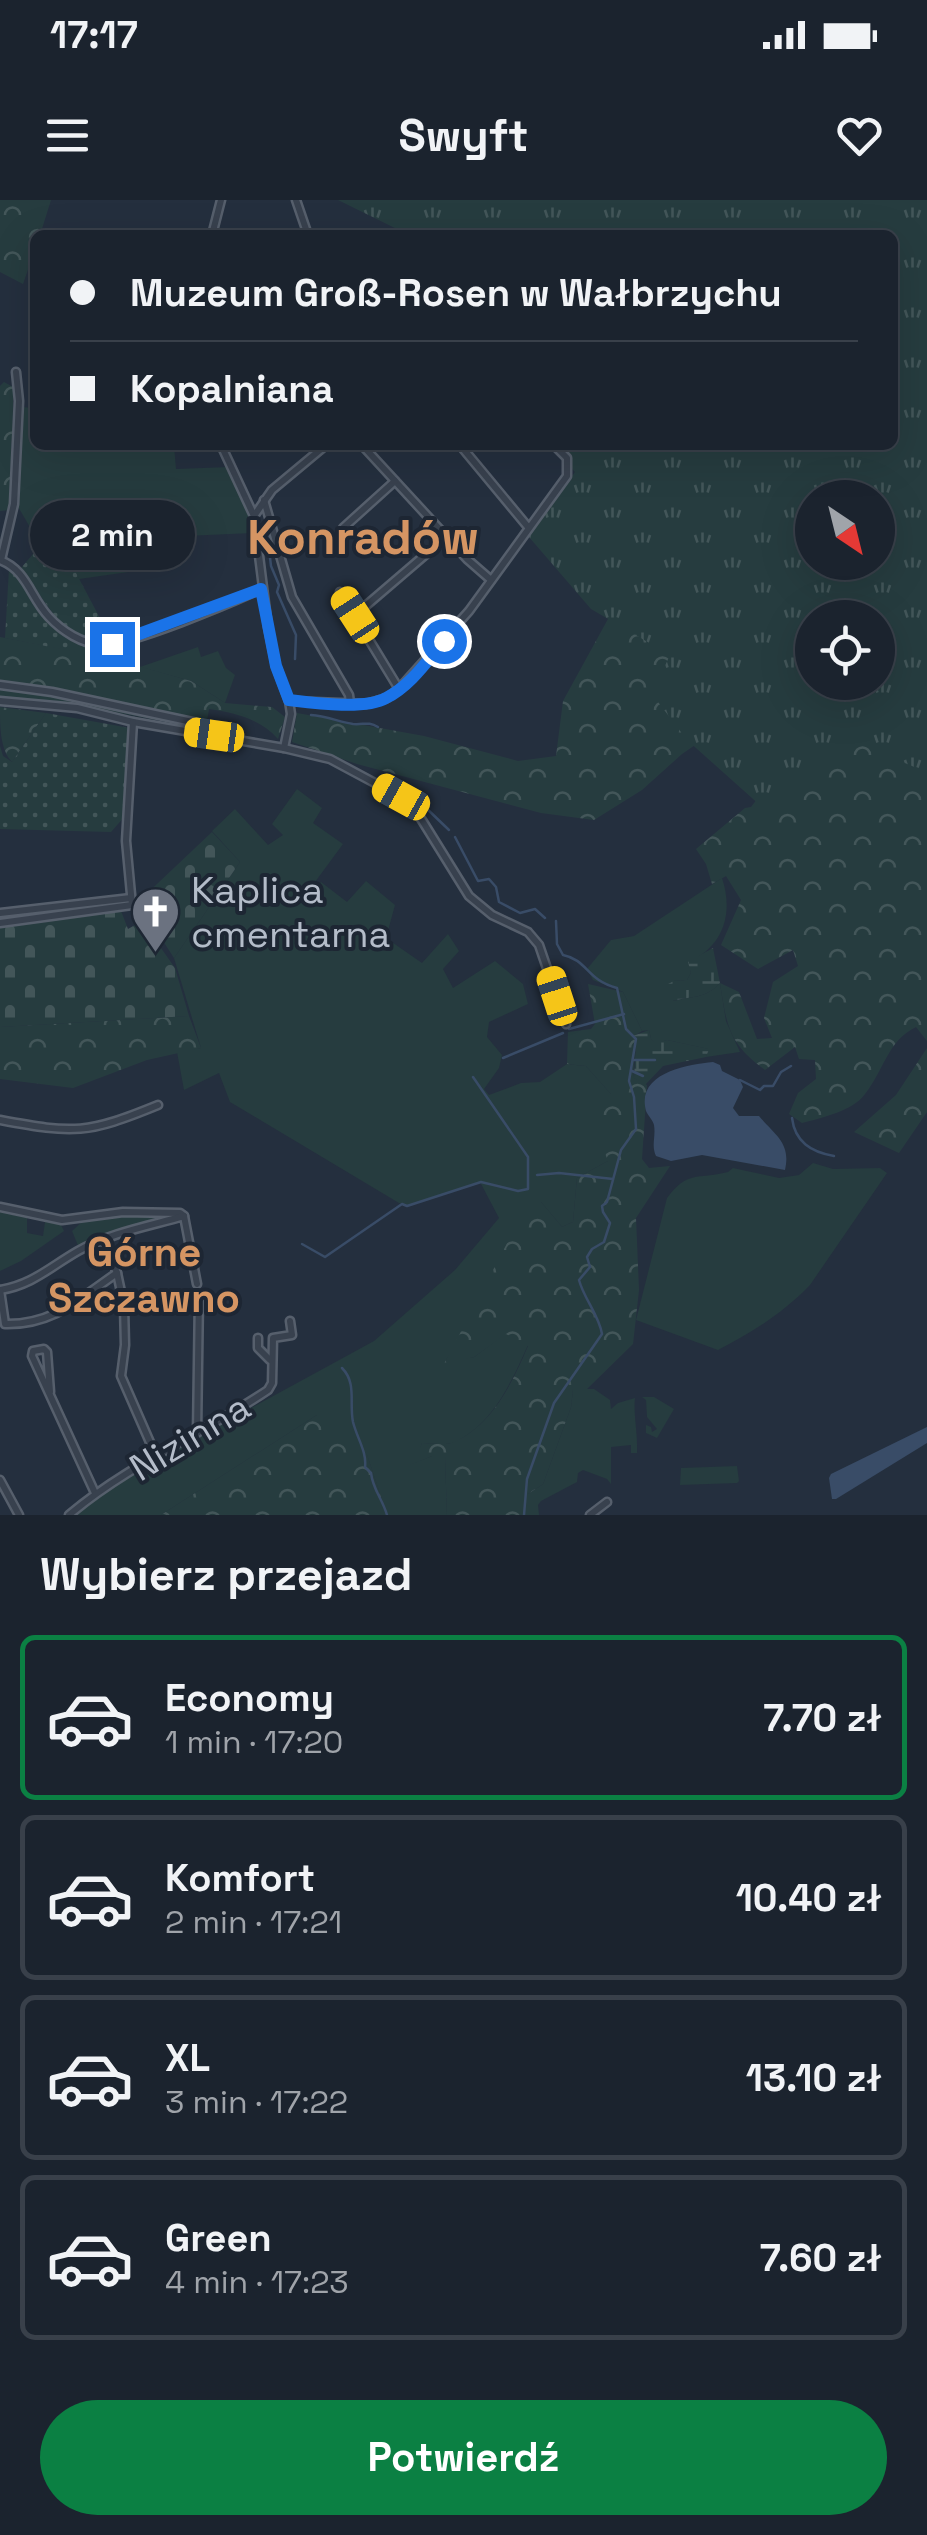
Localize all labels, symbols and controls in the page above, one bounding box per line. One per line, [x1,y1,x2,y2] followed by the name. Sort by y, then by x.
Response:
[50,11,138,59] text: 17:17
[399,107,528,164] text: Swyft
[40,108,95,163] icon: menu
[832,108,887,163] icon: heart
[130,269,782,317] text: Muzeum Groß-Rosen w Wałbrzychu
[130,365,334,413] text: Kopalniana
[795,480,895,580] north arrow
[795,480,895,700] map controls
[29,499,194,569] callout: 2 min
[247,507,479,568] district label: Konradów
[71,515,154,555] text: 2 min
[326,582,384,648] car
[795,600,895,700] button: locate
[422,619,467,664] route start
[90,622,135,667] route end
[182,716,246,754] car
[367,769,435,825] car
[191,866,390,958] place label: Kaplica cmentarna
[130,886,182,954] church icon: Kaplica cmentarna
[533,963,581,1029] car
[48,1227,240,1324] district label: Górne Szczawno
[121,1382,259,1492] street label: Nizinna
[40,1546,413,1603] text: Wybierz przejazd
[45,1673,135,1763] icon: car
[165,1674,334,1722] text: Economy
[763,1694,882,1742] text: 7.70 zł
[165,1722,343,1762] text: 1 min · 17:20
[45,1853,135,1943] icon: car
[165,1854,315,1902] text: Komfort
[736,1874,882,1922] text: 10.40 zł
[165,1902,342,1942] text: 2 min · 17:21
[45,2033,135,2123] icon: car
[165,2034,210,2082] text: XL
[746,2054,882,2102] text: 13.10 zł
[165,2082,348,2122] text: 3 min · 17:22
[45,2213,135,2303] icon: car
[165,2214,272,2262] text: Green
[760,2234,882,2282] text: 7.60 zł
[165,2262,349,2302] text: 4 min · 17:23
[40,2400,887,2515] button: Potwierdź

